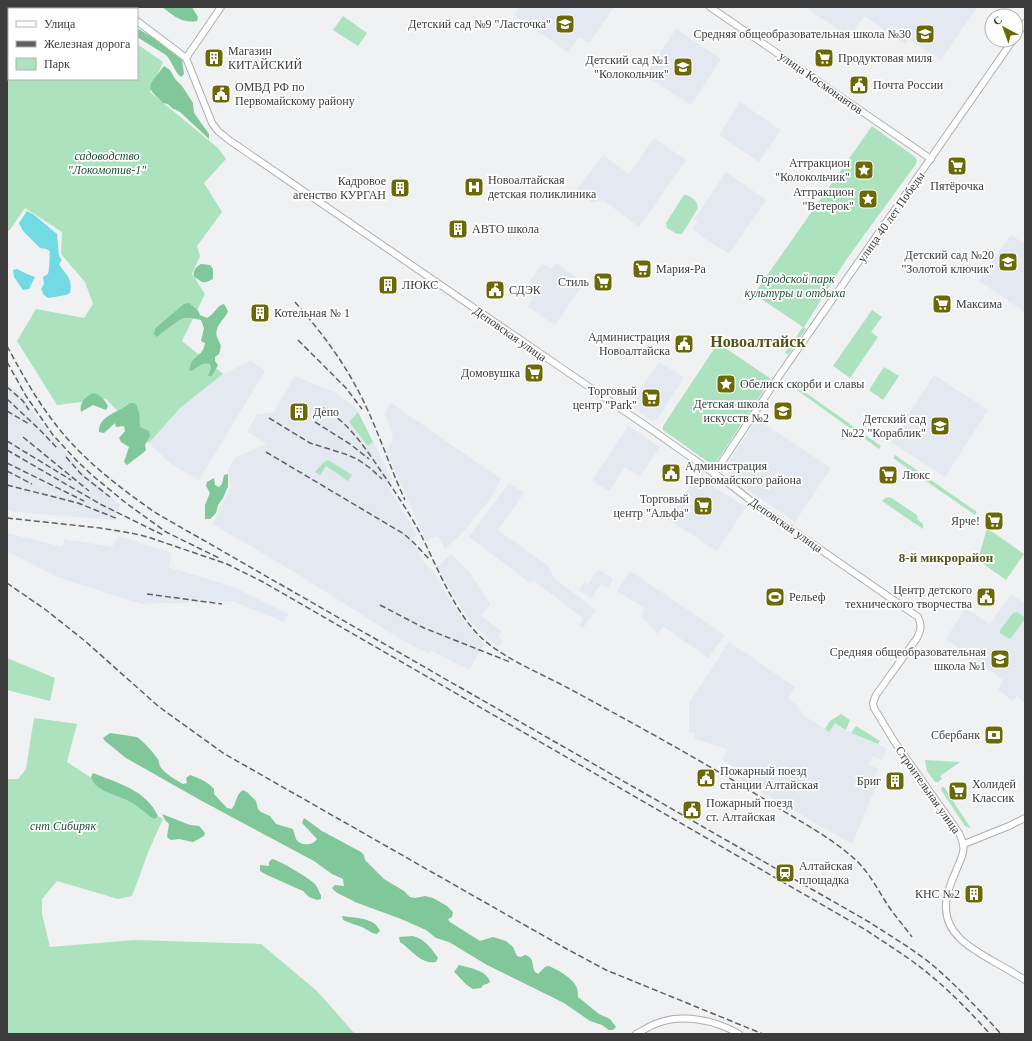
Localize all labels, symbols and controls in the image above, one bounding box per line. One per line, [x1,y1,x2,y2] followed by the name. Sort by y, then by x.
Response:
[8,8,138,80] legend
[984,8,1024,48] north arrow
[554,13,576,35] school or university icon: Детский сад №9 "Ласточка"
[991,13,1004,28] text: С
[44,17,76,31] text: Улица
[408,17,551,31] place label: Детский сад №9 "Ласточка"
[914,23,936,45] school or university icon: Средняя общеобразовательная школа №30
[694,27,911,41] place label: Средняя общеобразовательная школа №30
[44,37,131,51] text: Железная дорога
[228,44,302,72] place label: Магазин КИТАЙСКИЙ
[203,47,225,69] building icon: Магазин КИТАЙСКИЙ
[813,47,835,69] supermarket icon: Продуктовая миля
[776,49,866,117] street label: улица Космонавтов
[838,51,933,65] place label: Продуктовая миля
[586,53,669,81] place label: Детский сад №1 "Колокольчик"
[672,56,694,78] school or university icon: Детский сад №1 "Колокольчик"
[44,57,70,71] text: Парк
[848,74,870,96] public building icon: Почта России
[873,78,944,92] place label: Почта России
[235,80,355,108] place label: ОМВД РФ по Первомайскому району
[210,83,232,105] public building icon: ОМВД РФ по Первомайскому району
[68,149,147,177] park label: садоводство "Локомотив-1"
[946,155,968,177] supermarket icon: Пятёрочка
[775,156,851,184] place label: Аттракцион "Колокольчик"
[853,159,875,181] place icon: Аттракцион "Колокольчик"
[855,169,927,265] street label: улица 40 лет Победы
[488,173,597,201] place label: Новоалтайская детская поликлиника
[293,174,386,202] place label: Кадровое агенство КУРГАН
[463,176,485,198] hospital icon: Новоалтайская детская поликлиника
[389,177,411,199] building icon: Кадровое агенство КУРГАН
[930,179,984,193] place label: Пятёрочка
[793,185,855,213] place label: Аттракцион "Ветерок"
[857,188,879,210] place icon: Аттракцион "Ветерок"
[447,218,469,240] building icon: АВТО школа
[472,222,540,236] place label: АВТО школа
[901,248,994,276] place label: Детский сад №20 "Золотой ключик"
[997,251,1019,273] school or university icon: Детский сад №20 "Золотой ключик"
[631,258,653,280] supermarket icon: Мария-Ра
[656,262,707,276] place label: Мария-Ра
[592,271,614,293] supermarket icon: Стиль
[745,272,845,300] park label: Городской парк культуры и отдыха
[377,274,399,296] building icon: ЛЮКС
[558,275,590,289] place label: Стиль
[402,278,438,292] place label: ЛЮКС
[484,279,506,301] public building icon: СДЭК
[509,283,542,297] place label: СДЭК
[931,293,953,315] supermarket icon: Максима
[956,297,1003,311] place label: Максима
[249,302,271,324] building icon: Котельная № 1
[471,304,550,365] street label: Деповская улица
[274,306,350,320] place label: Котельная № 1
[588,330,671,358] place label: Администрация Новоалтайска
[673,333,695,355] public building icon: Администрация Новоалтайска
[710,333,806,350] district label: Новоалтайск
[523,362,545,384] supermarket icon: Домовушка
[461,366,521,380] place label: Домовушка
[715,373,737,395] place icon: Обелиск скорби и славы
[740,377,864,391] place label: Обелиск скорби и славы
[573,384,638,412] place label: Торговый центр "Park"
[640,387,662,409] supermarket icon: Торговый центр "Park"
[694,397,770,425] place label: Детская школа искусств №2
[772,400,794,422] school or university icon: Детская школа искусств №2
[288,401,310,423] building icon: Депо
[313,405,339,419] place label: Депо
[841,412,926,440] place label: Детский сад №22 "Кораблик"
[929,415,951,437] school or university icon: Детский сад №22 "Кораблик"
[685,459,802,487] place label: Администрация Первомайского района
[660,462,682,484] public building icon: Администрация Первомайского района
[877,464,899,486] supermarket icon: Люкс
[902,468,930,482] place label: Люкс
[613,492,690,520] place label: Торговый центр "Альфа"
[692,495,714,517] supermarket icon: Торговый центр "Альфа"
[747,495,826,556] street label: Деповская улица
[983,510,1005,532] supermarket icon: Ярче!
[951,514,980,528] place label: Ярче!
[899,550,994,565] district label: 8-й микрорайон
[845,583,973,611] place label: Центр детского технического творчества
[764,586,786,608] sports icon: Рельеф
[975,586,997,608] public building icon: Центр детского технического творчества
[789,590,826,604] place label: Рельеф
[830,645,986,673] place label: Средняя общеобразовательная школа №1
[989,648,1011,670] school or university icon: Средняя общеобразовательная школа №1
[983,724,1005,746] bank icon: Сбербанк
[931,728,980,742] place label: Сбербанк
[893,744,964,837] street label: Строительная улица
[720,764,819,792] place label: Пожарный поезд станции Алтайская
[695,767,717,789] public building icon: Пожарный поезд станции Алтайская
[884,770,906,792] building icon: Бриг
[857,774,881,788] place label: Бриг
[972,777,1017,805] place label: Холидей Классик
[947,780,969,802] supermarket icon: Холидей Классик
[706,796,793,824] place label: Пожарный поезд ст. Алтайская
[681,799,703,821] public building icon: Пожарный поезд ст. Алтайская
[30,819,96,833] park label: снт Сибиряк
[799,859,853,887] place label: Алтайская площадка
[774,862,796,884] station icon: Алтайская площадка
[963,883,985,905] building icon: КНС №2
[915,887,960,901] place label: КНС №2

